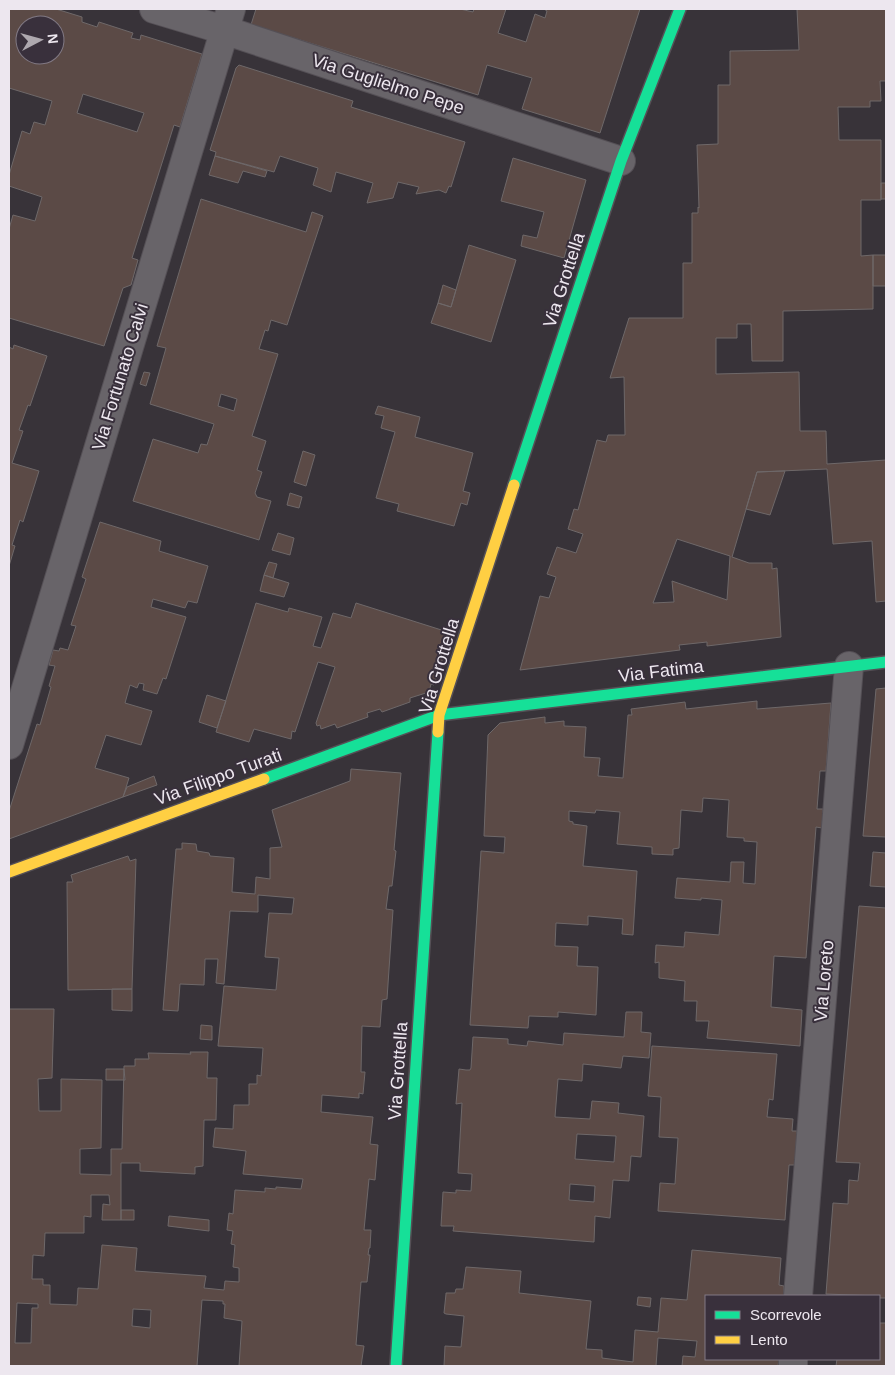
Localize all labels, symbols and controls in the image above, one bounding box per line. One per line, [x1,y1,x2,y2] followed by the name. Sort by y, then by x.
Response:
[15,15,65,65] north arrow
[44,33,61,45] text: N
[309,50,467,118] street label: Via Guglielmo Pepe
[539,229,589,330] street label: Via Grottella
[88,301,152,453] street label: Via Fortunato Calvi
[415,615,463,716] street label: Via Grottella
[617,656,706,686] street label: Via Fatima
[152,745,284,809] street label: Via Filippo Turati
[810,939,838,1023] street label: Via Loreto
[385,1020,411,1121] street label: Via Grottella
[705,1295,880,1360] legend
[750,1306,822,1323] text: Scorrevole
[750,1331,788,1348] text: Lento

